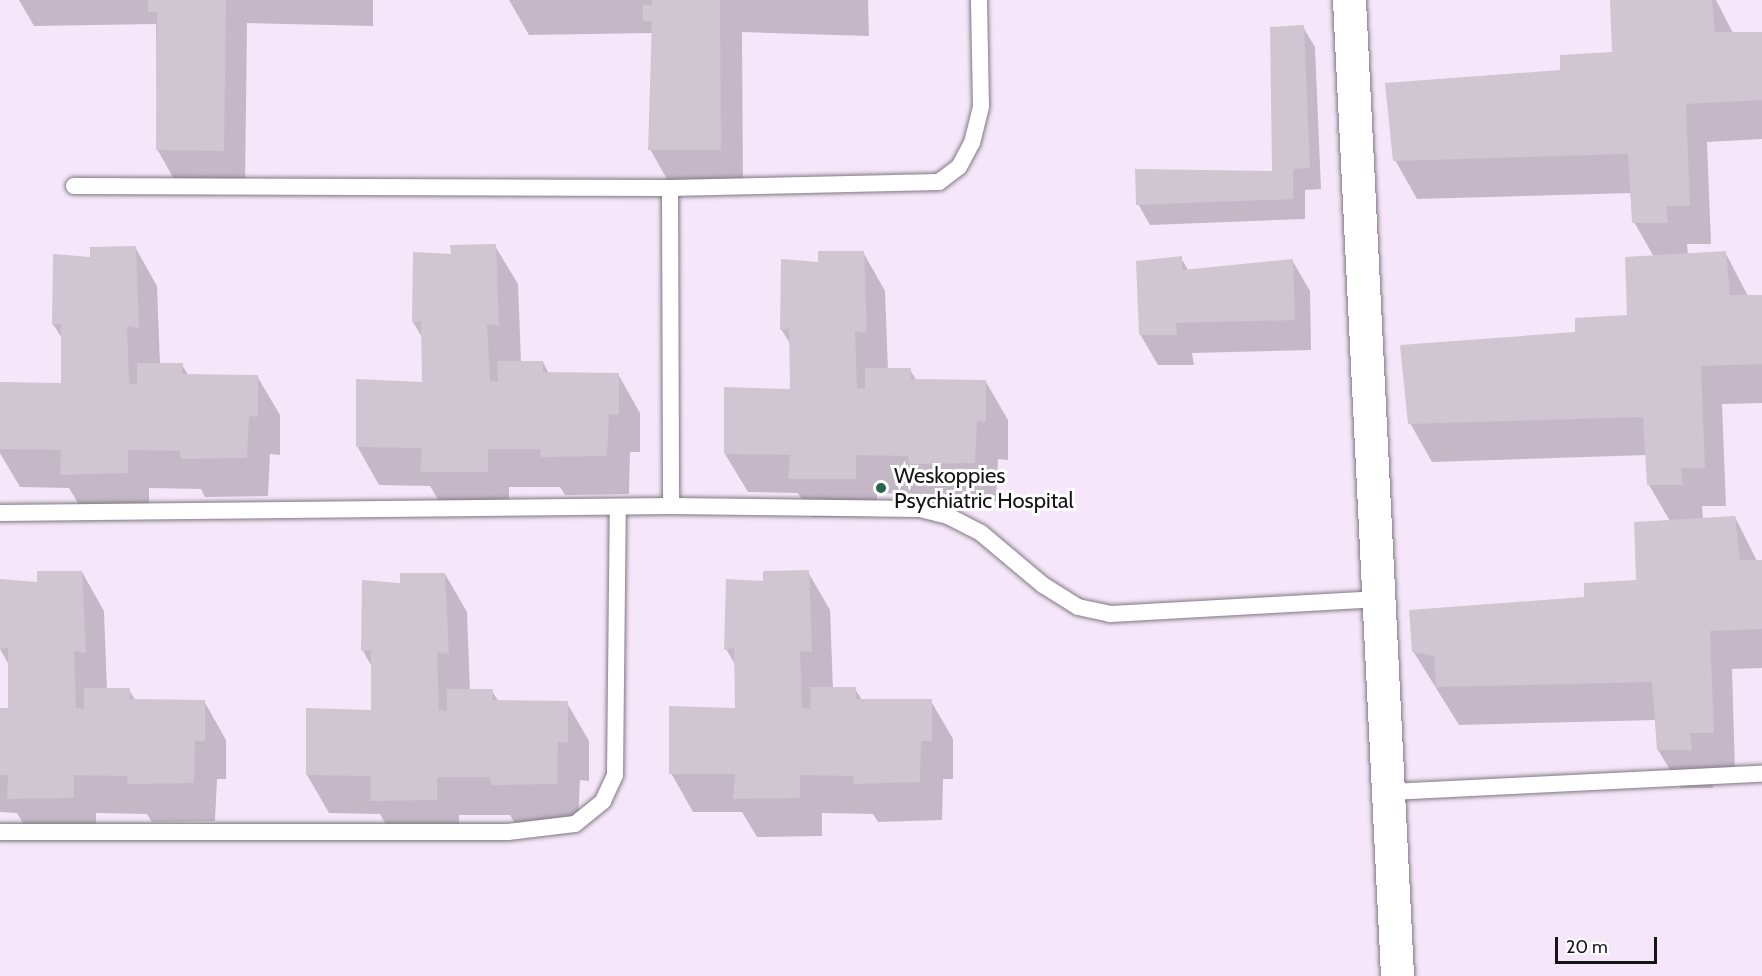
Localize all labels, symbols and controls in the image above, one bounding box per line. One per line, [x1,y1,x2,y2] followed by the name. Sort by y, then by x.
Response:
[894,462,1074,514] place label: Weskoppies Psychiatric Hospital
[872,479,890,497] marker: Weskoppies Psychiatric Hospital
[1558,925,1660,963] scale bar
[1566,936,1608,958] text: 20 m

